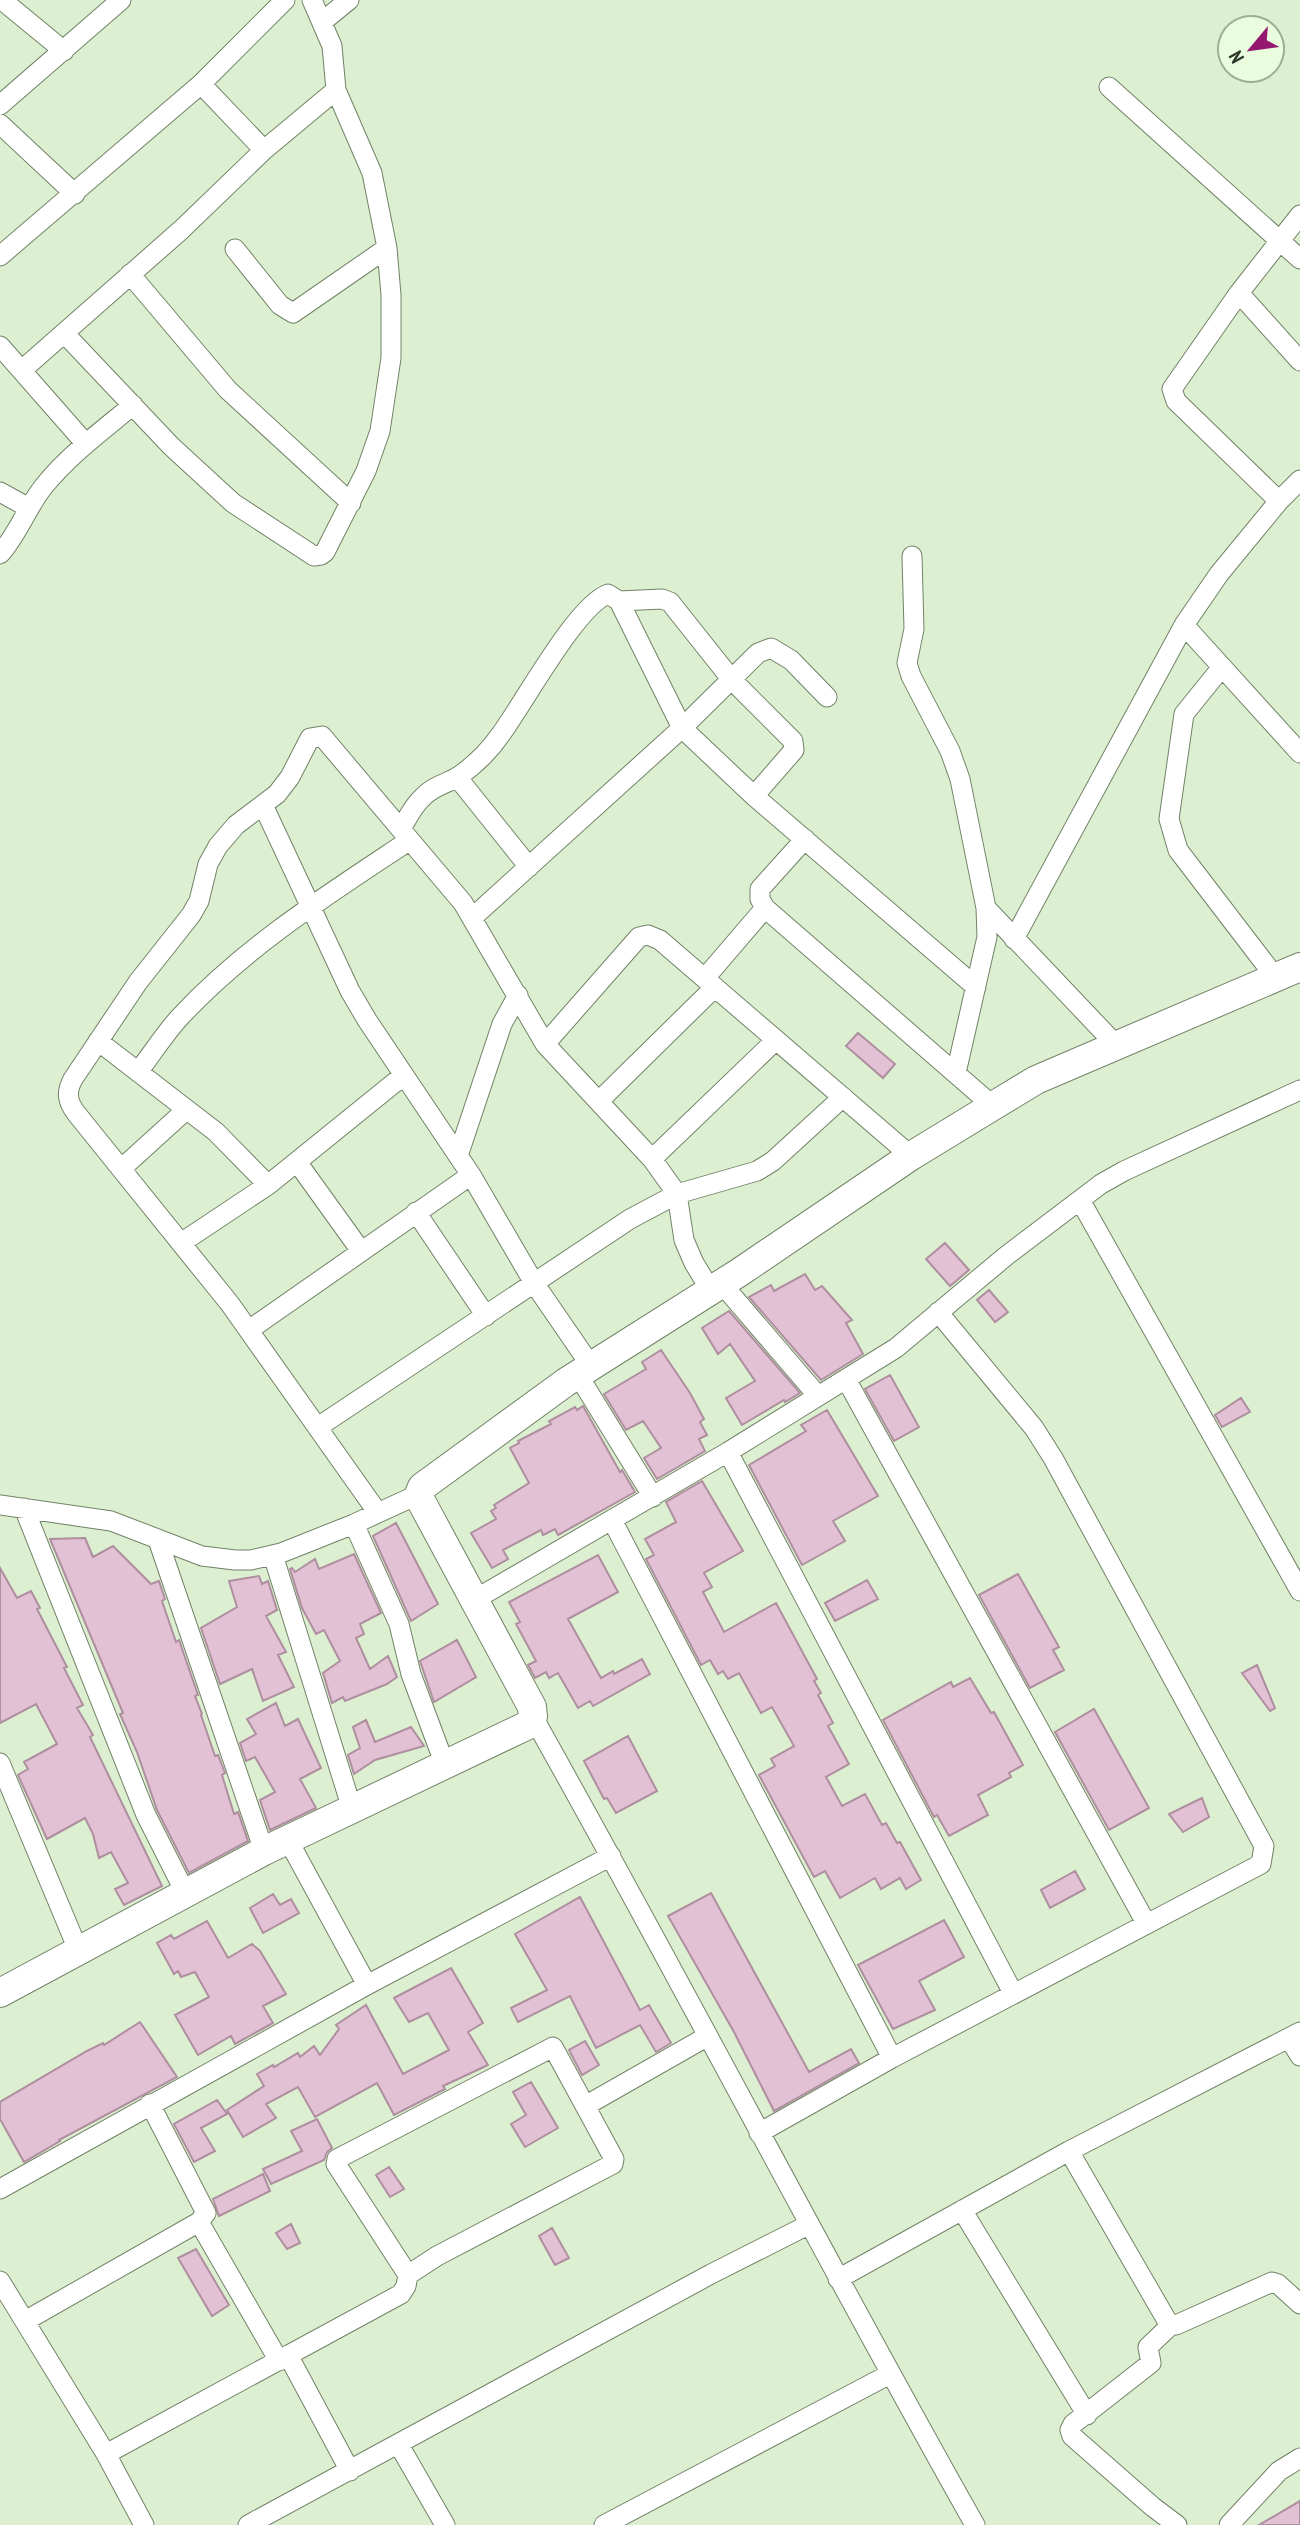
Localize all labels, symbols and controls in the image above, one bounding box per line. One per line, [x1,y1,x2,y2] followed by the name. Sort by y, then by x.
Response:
[1216,14,1286,84] north arrow
[1223,47,1249,68] text: N

